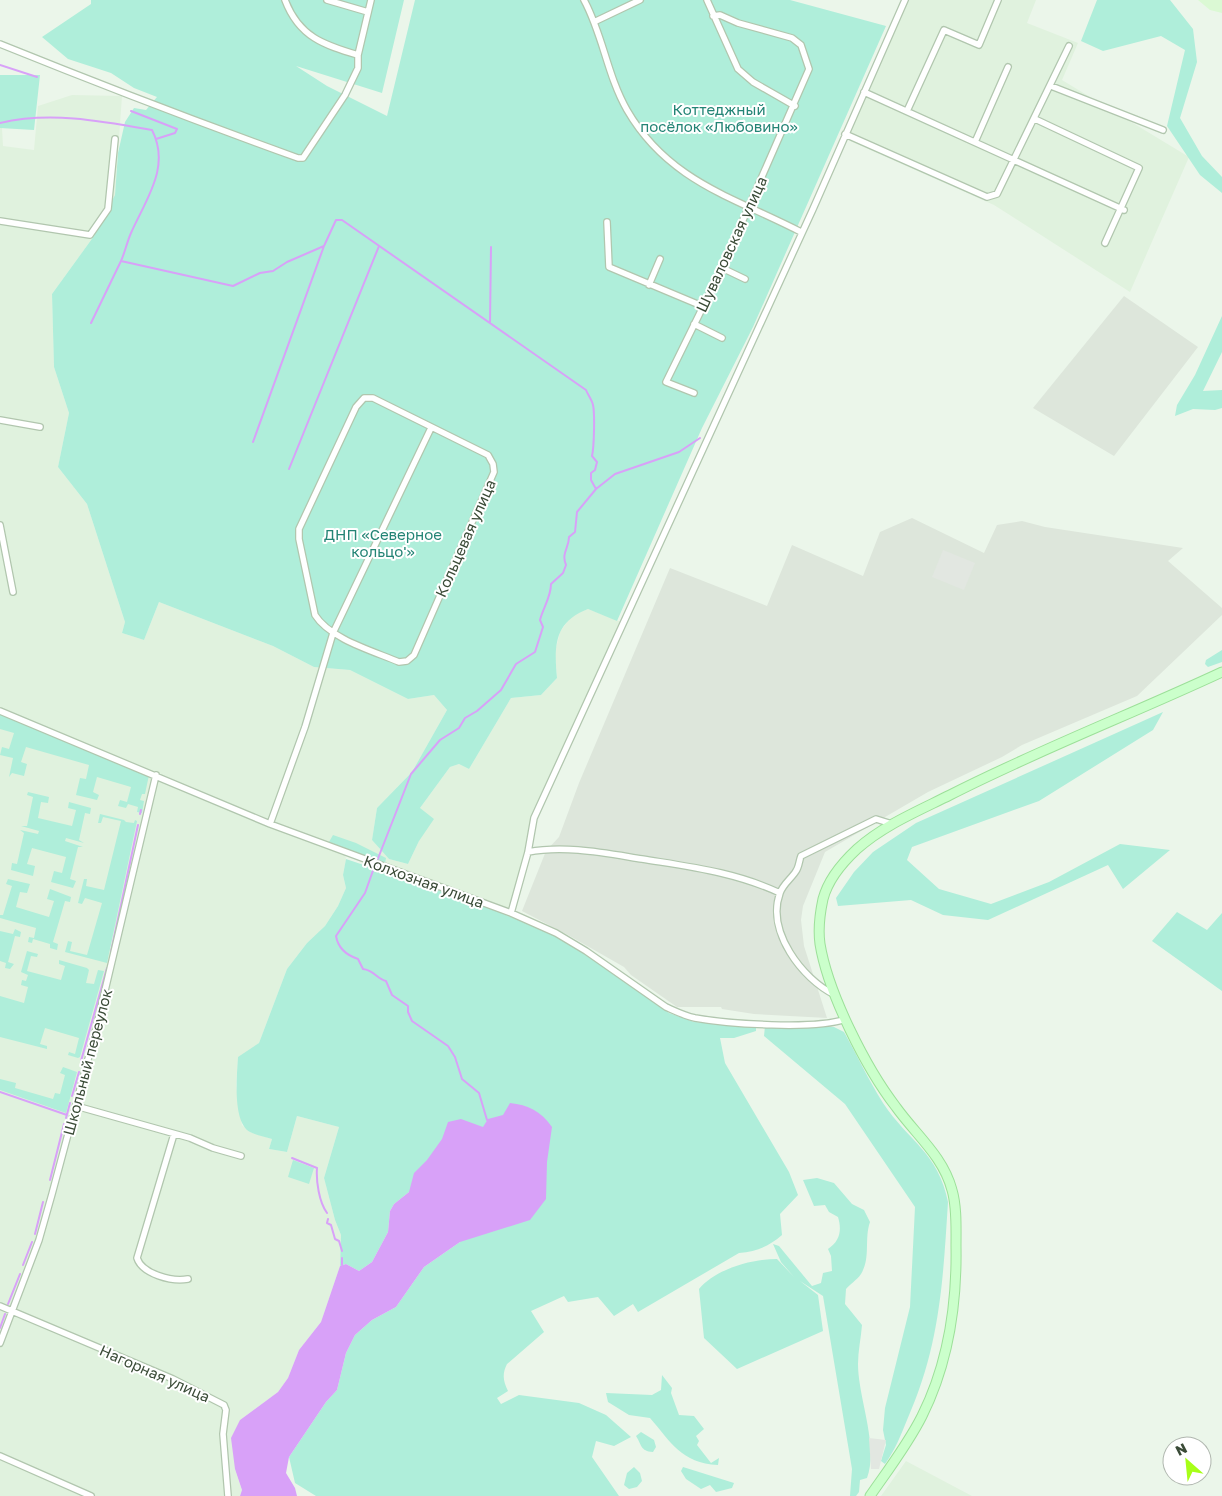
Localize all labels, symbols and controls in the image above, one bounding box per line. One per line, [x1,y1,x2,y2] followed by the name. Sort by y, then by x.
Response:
[640,100,798,135] park label: Коттеджный посёлок «Любовино»
[692,173,770,315] street label: Шуваловская улица
[431,476,499,600] street label: Кольцевая улица
[324,525,442,560] park label: ДНП «Северное кольцо'»
[361,851,487,911] street label: Колхозная улица
[59,986,115,1137] street label: Школьный переулок
[97,1341,213,1405] street label: Нагорная улица
[1162,1436,1212,1486] north arrow
[1172,1439,1189,1459] text: N

